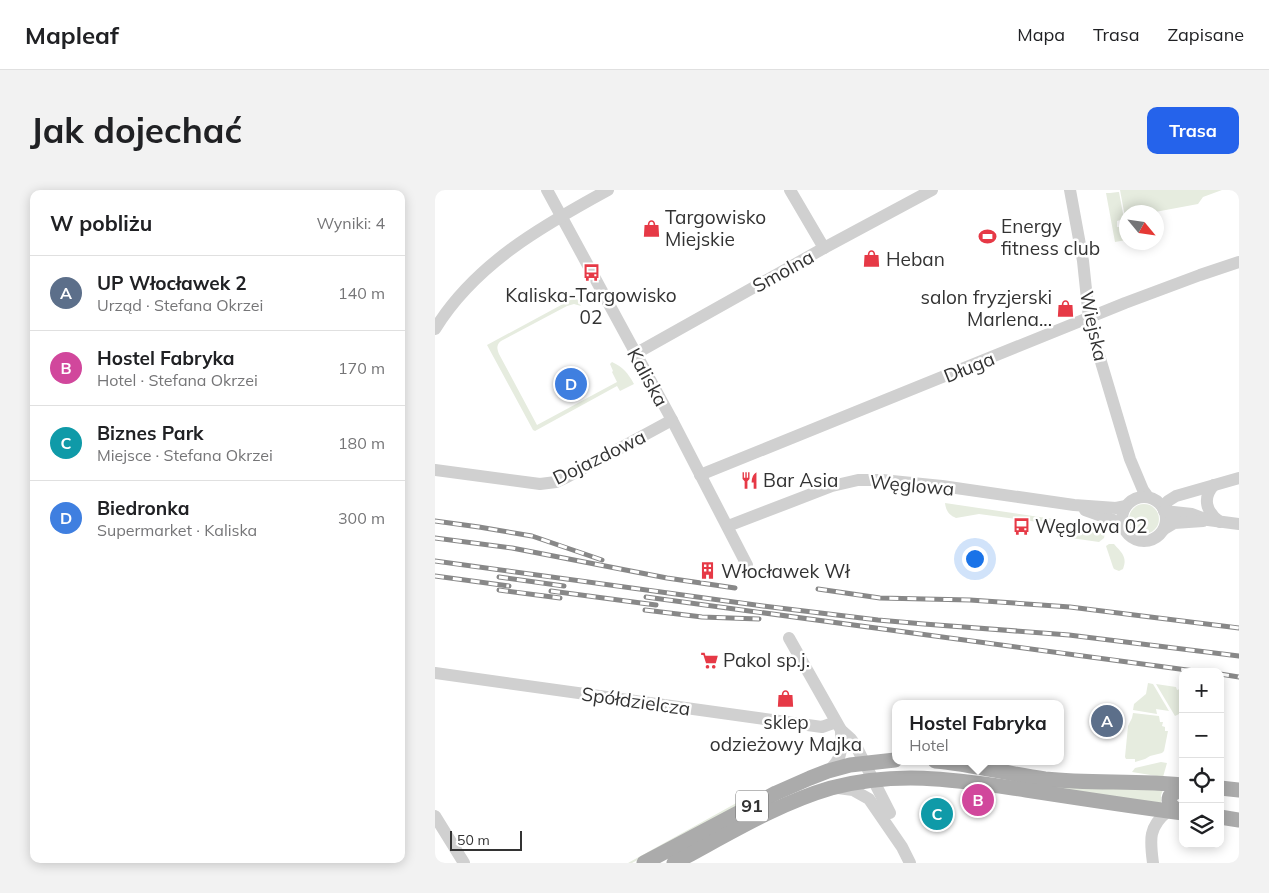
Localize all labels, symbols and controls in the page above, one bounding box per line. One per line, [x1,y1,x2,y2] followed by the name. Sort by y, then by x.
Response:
[25,20,119,50] text: Mapleaf
[1017,23,1065,46] text: Mapa
[1093,23,1140,46] text: Trasa
[1168,23,1244,46] text: Zapisane
[1147,107,1239,154] button: Trasa
[30,108,242,152] text: Jak dojechać
[665,205,766,251] place label: Targowisko Miejskie
[1119,205,1164,250] north arrow
[50,210,152,236] text: W pobliżu
[316,213,385,233] text: Wyniki: 4
[1001,214,1100,260] place label: Energy fitness club
[641,218,661,238] shop icon: Targowisko Miejskie
[977,227,997,247] sports icon: Energy fitness club
[748,244,818,298] street label: Smolna
[886,247,945,271] place label: Heban
[862,249,882,269] shop icon: Heban
[581,262,601,282] bus stop icon: Kaliska-Targowisko 02
[97,271,247,295] text: UP Włocławek 2
[60,283,72,303] text: A
[338,283,385,303] text: 140 m
[505,283,677,329] place label: Kaliska-Targowisko 02
[921,285,1052,331] place label: salon fryzjerski Marlena...
[1075,289,1113,363] street label: Wiejska
[97,295,263,315] text: Urząd · Stefana Okrzei
[1056,298,1076,318] shop icon: salon fryzjerski Marlena...
[622,344,674,410] street label: Kaliska
[97,346,235,370] text: Hostel Fabryka
[940,346,998,388] street label: Długa
[60,358,72,378] text: B
[338,358,385,378] text: 170 m
[555,365,587,403] pin: D
[97,370,258,390] text: Hotel · Stefana Okrzei
[97,421,204,445] text: Biznes Park
[549,424,649,490] street label: Dojazdowa
[61,433,71,453] text: C
[338,433,385,453] text: 180 m
[97,445,273,465] text: Miejsce · Stefana Okrzei
[763,468,838,492] place label: Bar Asia
[869,469,955,501] street label: Węglowa
[739,470,759,490] restaurant icon: Bar Asia
[97,496,189,520] text: Biedronka
[60,508,72,528] text: D
[338,508,385,528] text: 300 m
[1035,514,1148,538] place label: Węglowa 02
[1011,516,1031,536] bus stop icon: Węglowa 02
[97,520,257,540] text: Supermarket · Kaliska
[962,546,988,572] your location
[721,559,851,583] place label: Włocławek Wł
[697,561,717,581] building icon: Włocławek Wł
[723,648,810,672] place label: Pakol sp.j.
[699,650,719,670] supermarket icon: Pakol sp.j.
[1179,668,1224,848] map controls
[1179,668,1224,713] button: +
[580,681,692,721] street label: Spółdzielcza
[776,689,796,709] shop icon: sklep odzieżowy Majka
[892,700,1064,765] popup
[1091,702,1123,740] pin: A
[710,710,862,756] place label: sklep odzieżowy Majka
[909,711,1047,735] text: Hostel Fabryka
[1179,713,1224,758] button: −
[909,735,949,755] text: Hotel
[1179,758,1224,803] button: locate
[962,781,994,819] pin: B
[736,790,768,822] road number: 91
[921,795,953,833] pin: C
[1179,803,1224,848] button: layers
[450,828,523,851] scale bar
[457,831,490,849] text: 50 m

